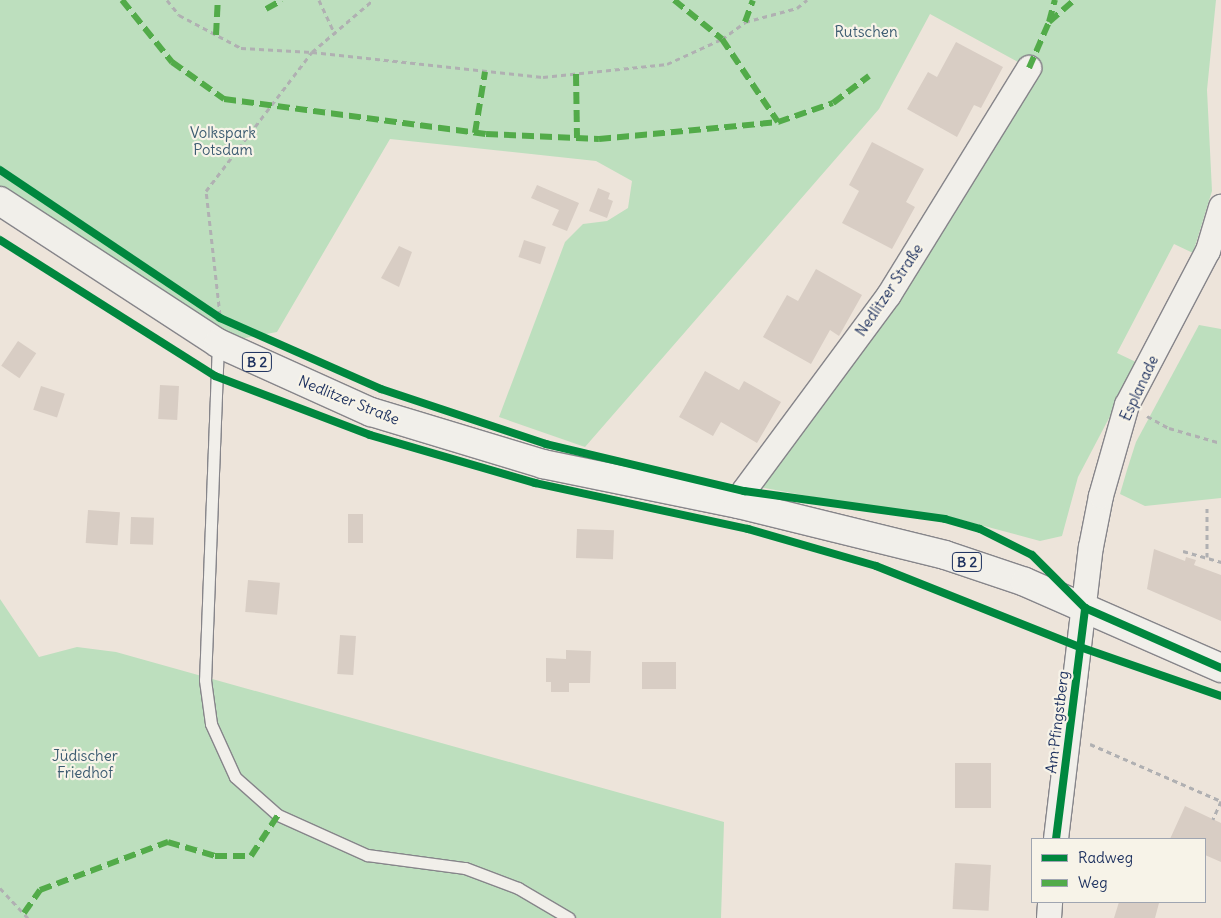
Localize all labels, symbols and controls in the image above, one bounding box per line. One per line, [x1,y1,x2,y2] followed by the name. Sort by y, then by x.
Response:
[834,23,898,41] park label: Rutschen
[190,123,256,158] park label: Volkspark Potsdam
[851,240,927,340] street label: Nedlitzer Straße
[241,351,273,374] road number: B 2
[1116,352,1162,424] street label: Esplanade
[296,372,402,428] street label: Nedlitzer Straße
[951,550,983,574] road number: B 2
[1042,670,1072,774] street label: Am Pfingstberg
[52,746,118,781] park label: Jüdischer Friedhof
[1031,838,1206,903] legend
[1078,848,1133,867] text: Radweg
[1078,873,1108,892] text: Weg

